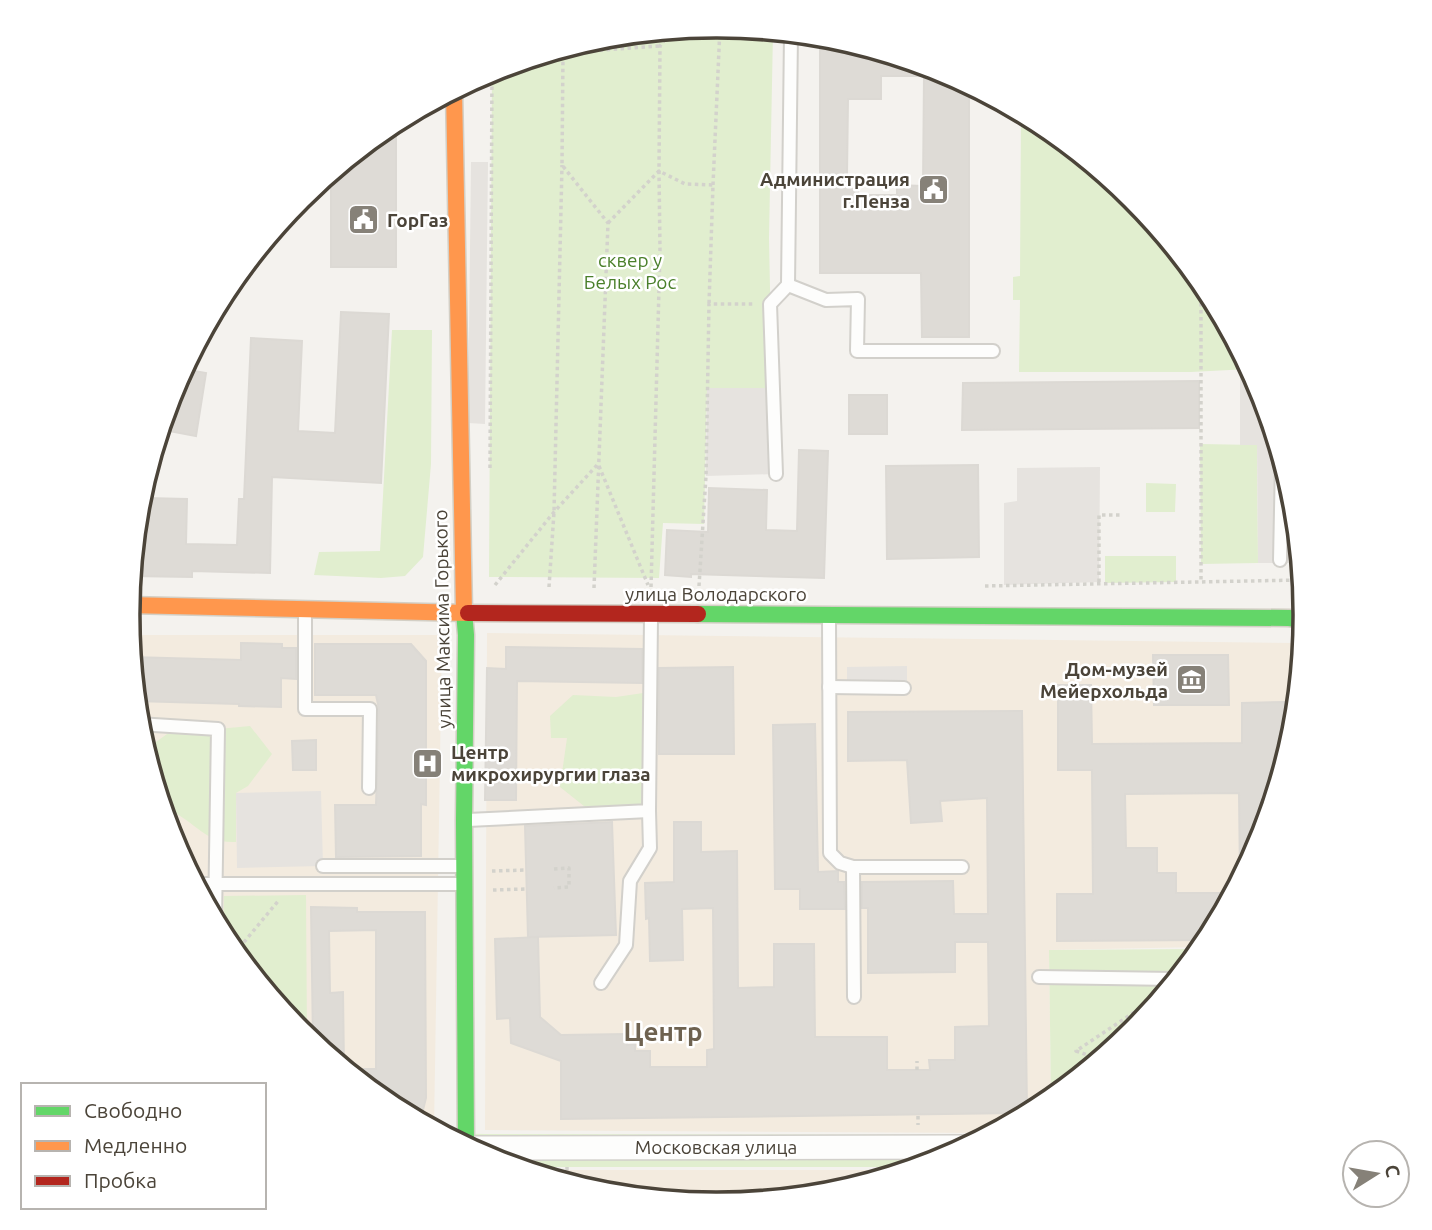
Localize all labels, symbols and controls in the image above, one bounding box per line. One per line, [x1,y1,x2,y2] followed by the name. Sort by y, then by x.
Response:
[760,168,910,212] place label: Администрация г.Пенза
[916,173,950,207] public building icon: Администрация г.Пенза
[347,203,381,237] public building icon: ГорГаз
[387,209,448,231] place label: ГорГаз
[584,249,676,293] park label: сквер у Белых Рос
[429,509,455,729] street label: улица Максима Горького
[625,583,807,605] street label: улица Володарского
[1040,658,1168,702] place label: Дом-музей Мейерхольда
[1174,663,1208,697] museum icon: Дом-музей Мейерхольда
[451,741,651,785] place label: Центр микрохирургии глаза
[411,746,445,780] hospital icon: Центр микрохирургии глаза
[623,1017,703,1046] district label: Центр
[21,1083,266,1209] legend
[84,1098,182,1122] text: Свободно
[84,1133,187,1157] text: Медленно
[635,1136,797,1158] street label: Московская улица
[1341,1139,1411,1209] north arrow
[1381,1163,1405,1179] text: С
[84,1168,157,1192] text: Пробка

